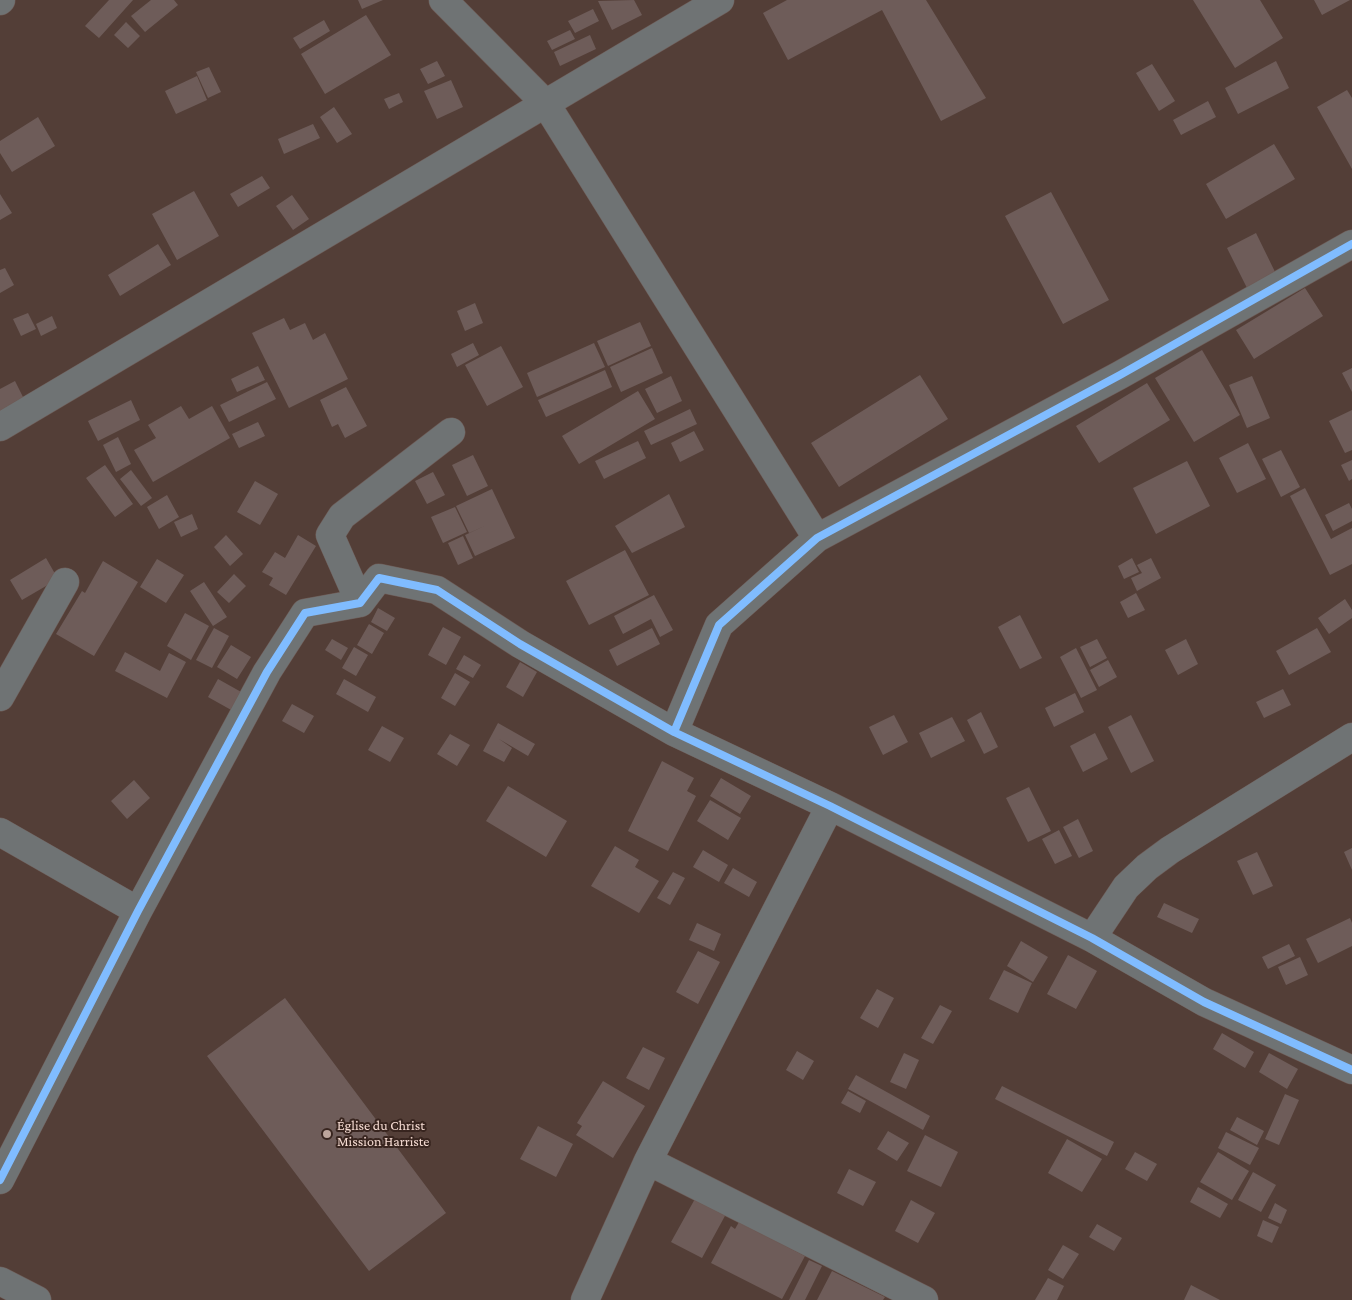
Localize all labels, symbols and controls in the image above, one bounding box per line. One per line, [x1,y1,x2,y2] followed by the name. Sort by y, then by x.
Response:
[337,1118,430,1150] place label: Église du Christ Mission Harriste
[321,1128,333,1140] marker: Église du Christ Mission Harriste

